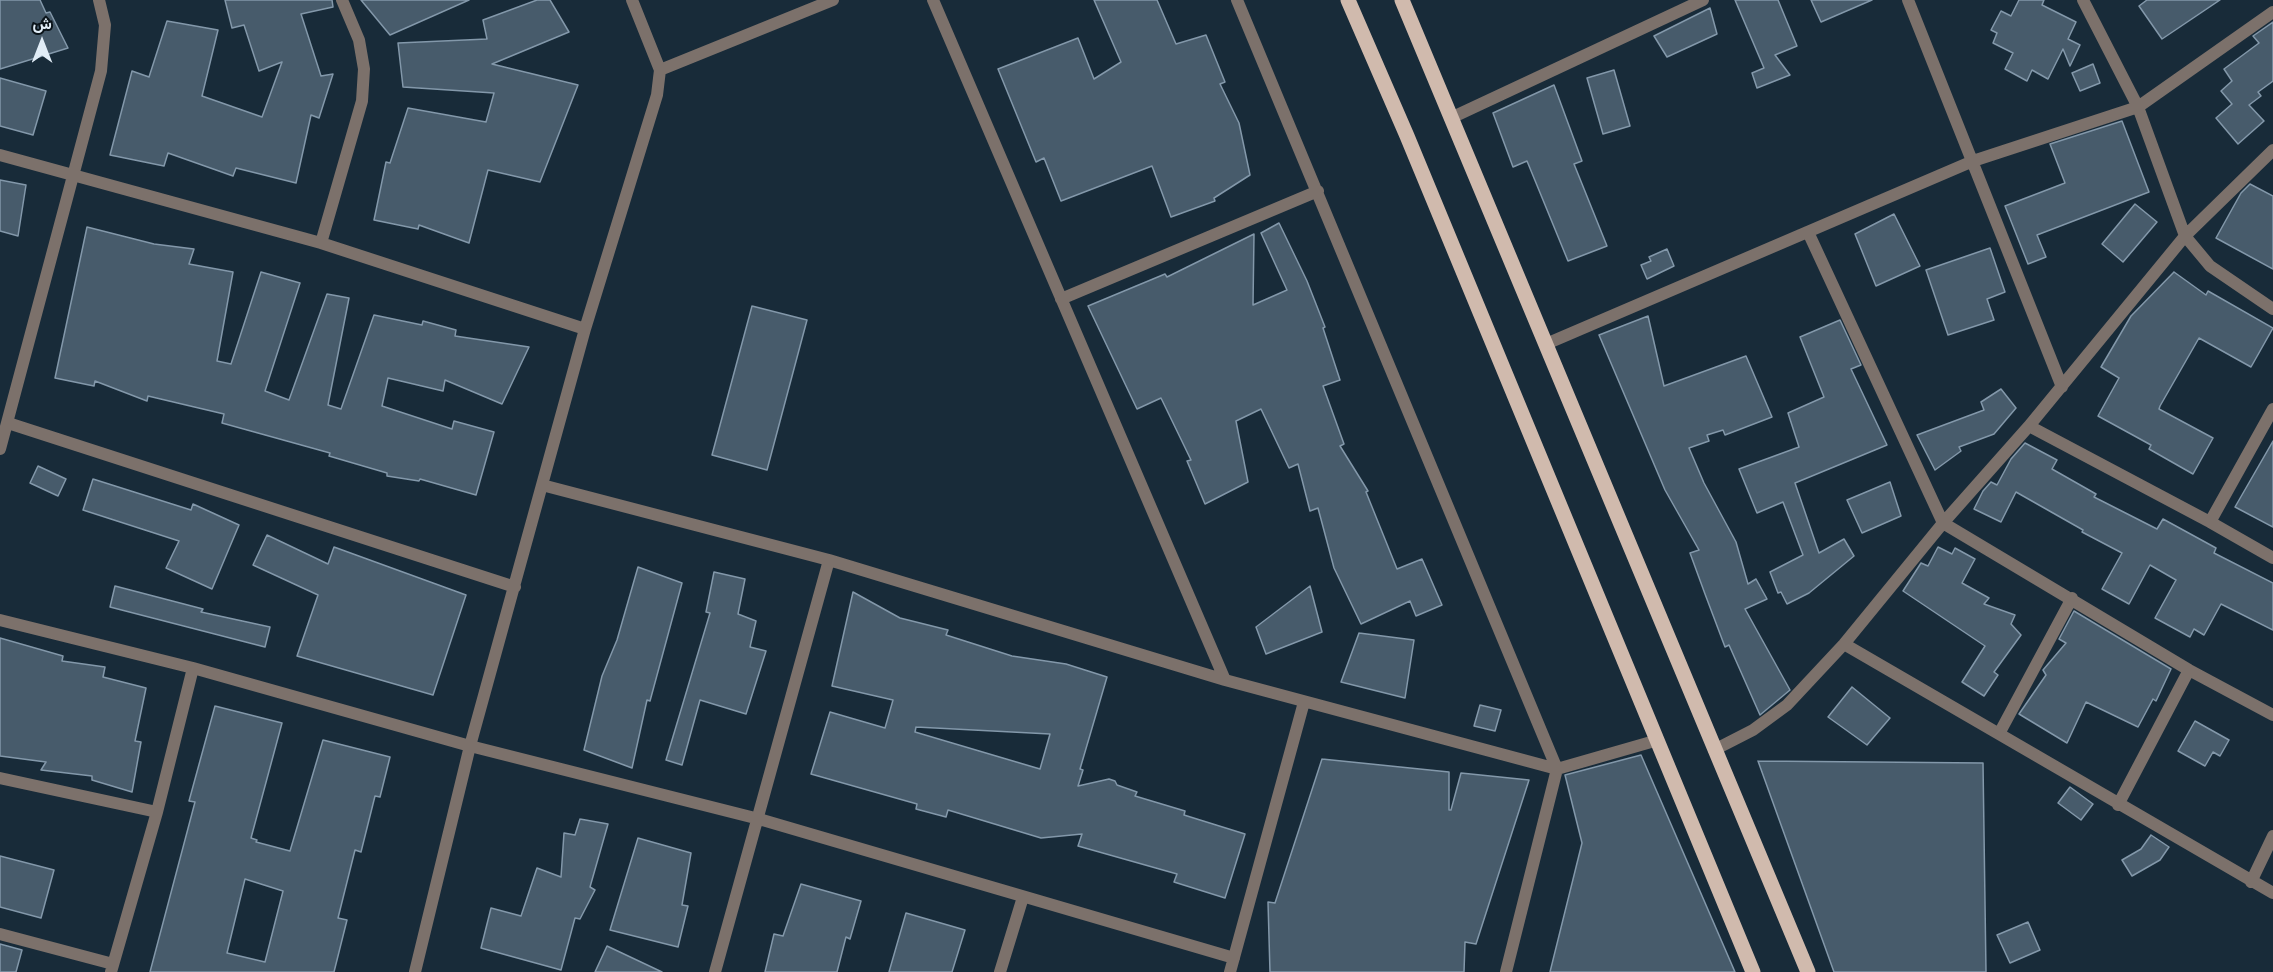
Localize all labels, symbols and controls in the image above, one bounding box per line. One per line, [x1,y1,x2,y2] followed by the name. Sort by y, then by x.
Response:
[12,12,72,72] north arrow
[32,15,52,32] text: ش

